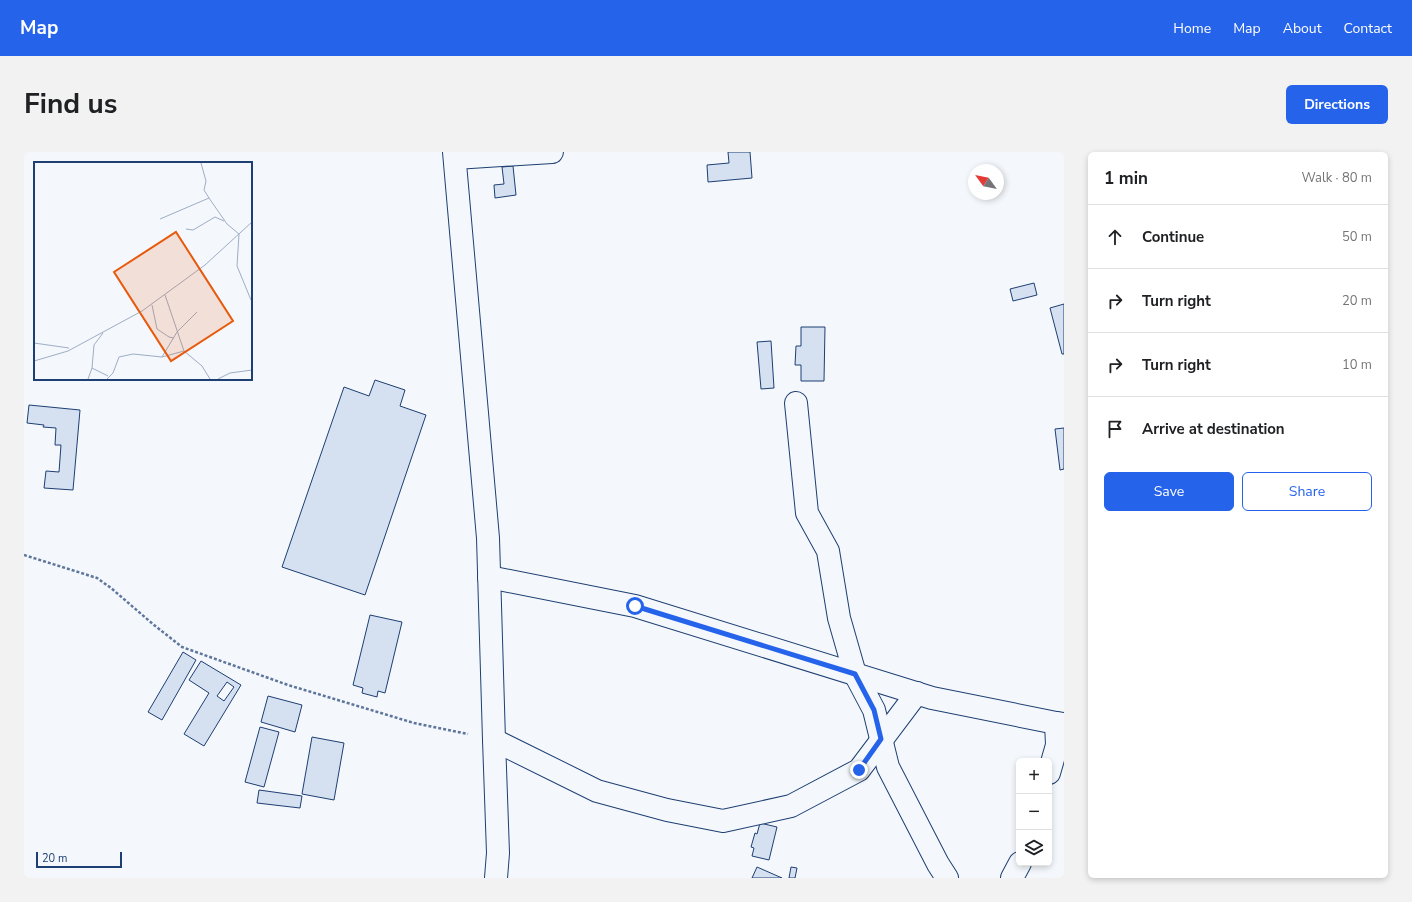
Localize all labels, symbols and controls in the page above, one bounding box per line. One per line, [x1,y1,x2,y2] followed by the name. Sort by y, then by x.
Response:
[20,15,58,41] text: Map
[1173,19,1211,38] text: Home
[1233,19,1261,38] text: Map
[1283,19,1322,38] text: About
[1344,19,1392,38] text: Contact
[24,85,118,123] text: Find us
[1286,85,1388,124] button: Directions
[34,162,252,380] inset map
[968,164,1004,200] north arrow
[1104,167,1148,190] text: 1 min
[1301,169,1372,187] text: Walk · 80 m
[1104,226,1126,248] icon: ahead
[1142,227,1204,247] text: Continue
[1342,228,1372,246] text: 50 m
[1104,290,1126,312] icon: right
[1142,291,1211,311] text: Turn right
[1342,292,1372,310] text: 20 m
[1104,354,1126,376] icon: right
[1142,355,1211,375] text: Turn right
[1342,356,1372,374] text: 10 m
[1104,418,1126,440] icon: arrive
[1142,419,1285,439] text: Arrive at destination
[1104,472,1234,511] button: Save
[1242,472,1372,511] button: Share
[626,597,644,615] route start
[1016,758,1052,866] map controls
[1016,758,1052,794] button: +
[850,761,868,779] route end
[1016,794,1052,830] button: −
[1016,830,1052,866] button: layers
[36,850,122,869] scale bar
[42,851,67,866] text: 20 m

